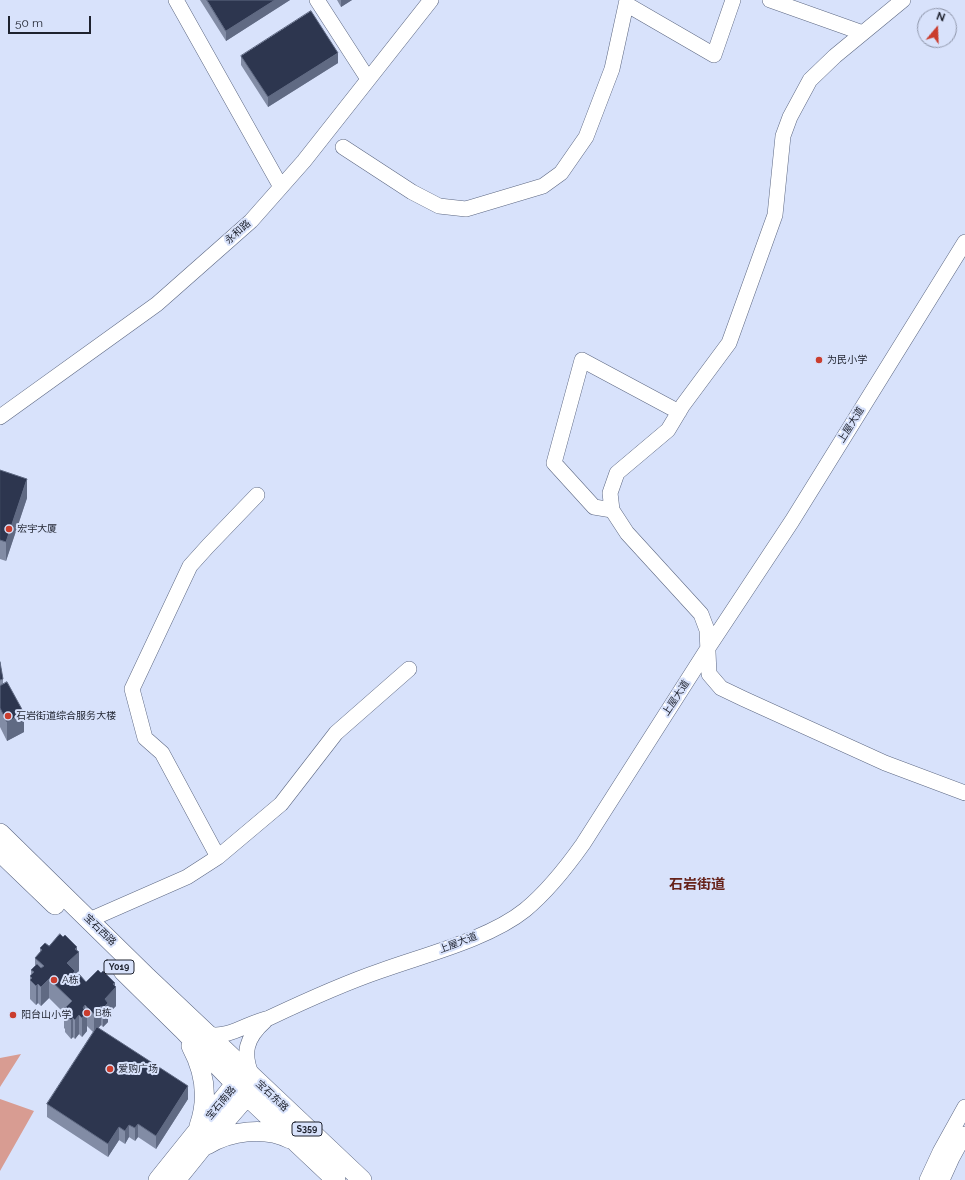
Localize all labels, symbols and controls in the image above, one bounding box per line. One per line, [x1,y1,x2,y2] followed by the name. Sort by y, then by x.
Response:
[10,8,93,34] scale bar
[917,8,957,48] north arrow
[935,10,947,25] text: N
[15,16,43,30] text: 50 m
[223,218,253,246] street label: 永和路
[827,354,867,366] place label: 为民小学
[814,355,824,365] marker: 为民小学
[835,405,867,445] street label: 上屋大道
[17,523,57,535] place label: 宏宇大厦
[4,524,14,534] marker: 宏宇大厦
[660,678,692,718] street label: 上屋大道
[16,710,116,722] place label: 石岩街道综合服务大楼
[3,711,13,721] marker: 石岩街道综合服务大楼
[669,877,725,893] district label: 石岩街道
[81,912,119,948] street label: 宝石西路
[437,930,479,956] street label: 上屋大道
[104,960,134,974] road number: Y019
[62,974,79,986] place label: A栋
[49,975,59,985] marker: A栋
[95,1007,112,1019] place label: B栋
[82,1008,92,1018] marker: B栋
[21,1009,71,1021] place label: 阳台山小学
[8,1010,18,1020] marker: 阳台山小学
[118,1063,158,1075] place label: 爱购广场
[105,1064,115,1074] marker: 爱购广场
[253,1078,291,1114] street label: 宝石东路
[204,1084,238,1122] street label: 宝石南路
[292,1122,322,1136] road number: S359

